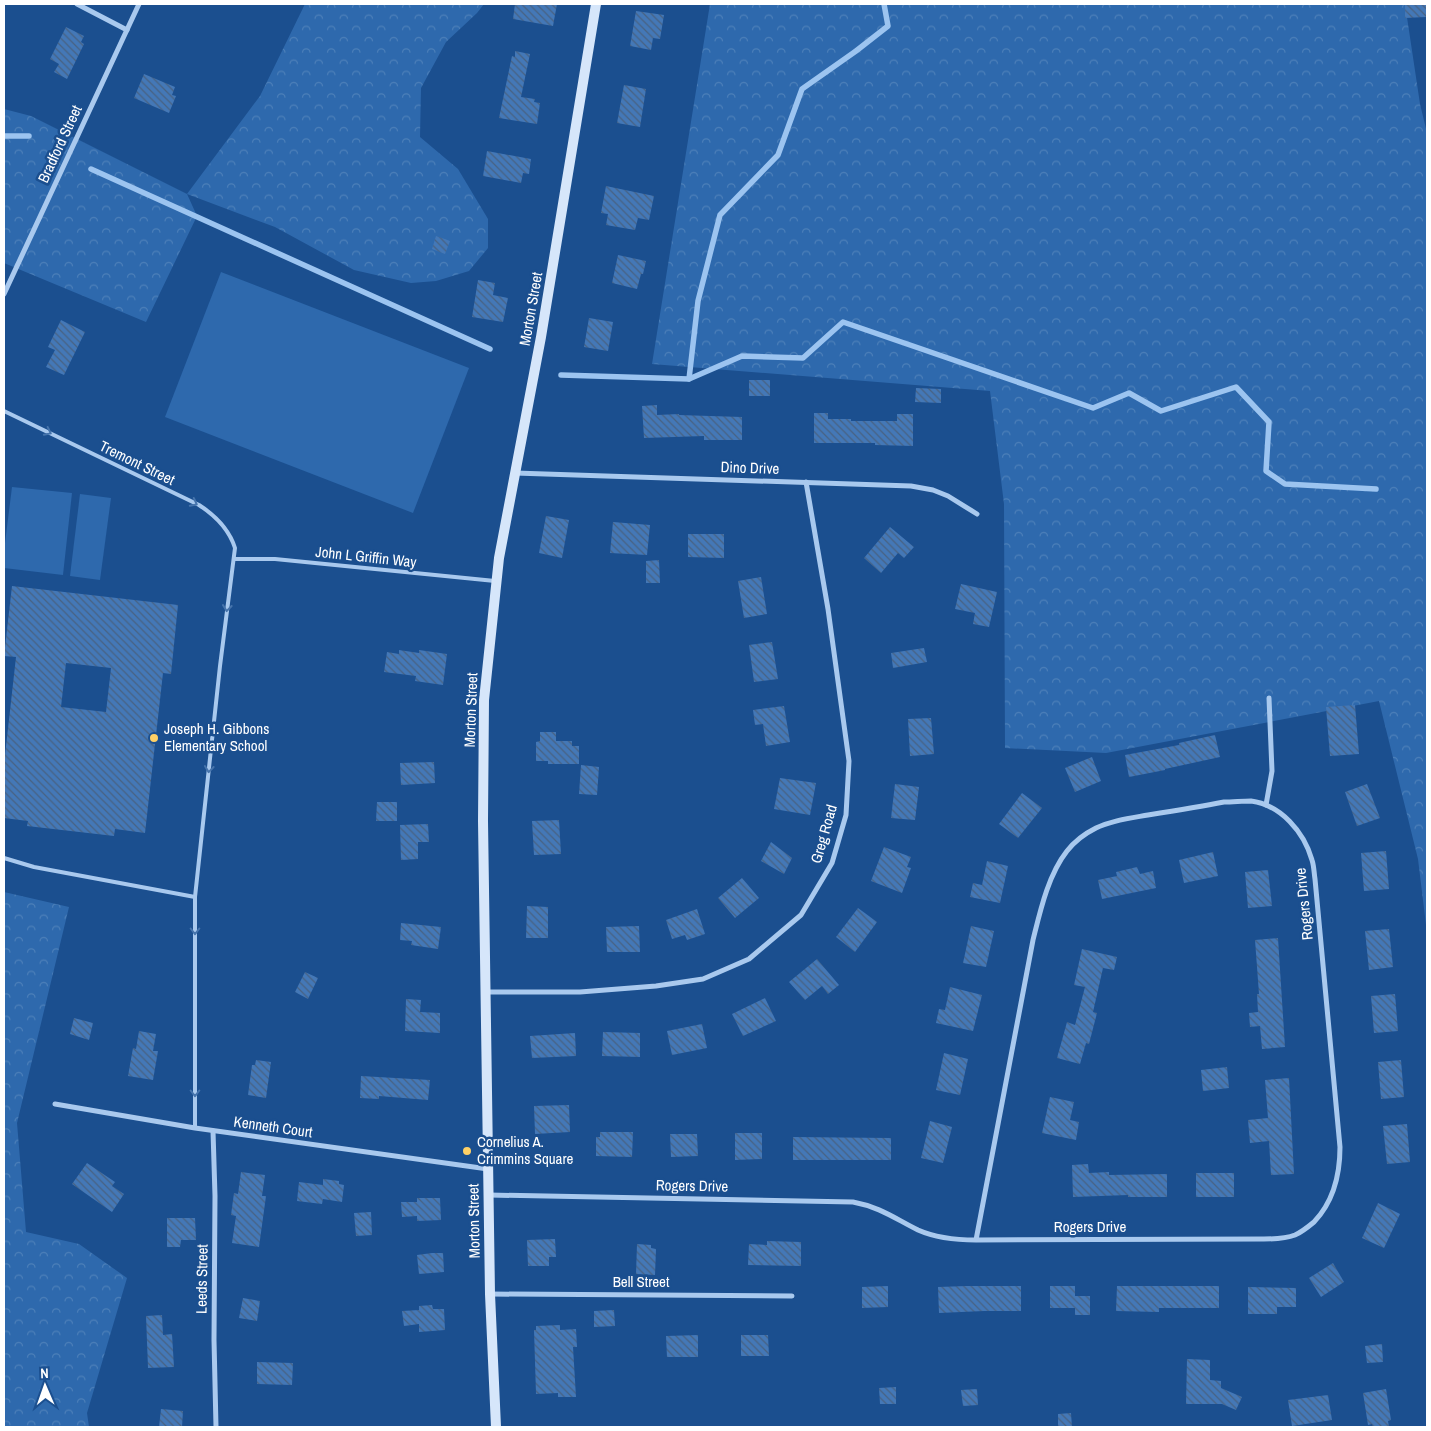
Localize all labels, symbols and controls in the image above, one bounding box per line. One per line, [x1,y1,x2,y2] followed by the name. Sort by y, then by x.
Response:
[32,101,87,186] street label: Bradford Street
[514,270,547,347] street label: Morton Street
[43,426,52,436] one-way arrow
[96,435,179,490] street label: Tremont Street
[720,456,780,479] street label: Dino Drive
[189,497,198,507] one-way arrow
[315,541,418,572] street label: John L Griffin Way
[223,603,233,612] one-way arrow
[459,672,482,748] street label: Morton Street
[164,718,269,756] place label: Joseph H. Gibbons Elementary School
[148,732,160,744] marker: Joseph H. Gibbons Elementary School
[204,765,215,773] one-way arrow
[805,802,842,866] street label: Greg Road
[1289,867,1318,941] street label: Rogers Drive
[190,927,200,935] one-way arrow
[190,1090,200,1097] one-way arrow
[232,1111,314,1143] street label: Kenneth Court
[477,1131,574,1169] place label: Cornelius A. Crimmins Square
[461,1145,473,1157] marker: Cornelius A. Crimmins Square
[656,1174,729,1197] street label: Rogers Drive
[462,1183,485,1258] street label: Morton Street
[1054,1216,1126,1237] street label: Rogers Drive
[190,1243,213,1314] street label: Leeds Street
[613,1271,670,1292] street label: Bell Street
[20,1361,70,1411] north arrow
[40,1364,49,1382] text: N

